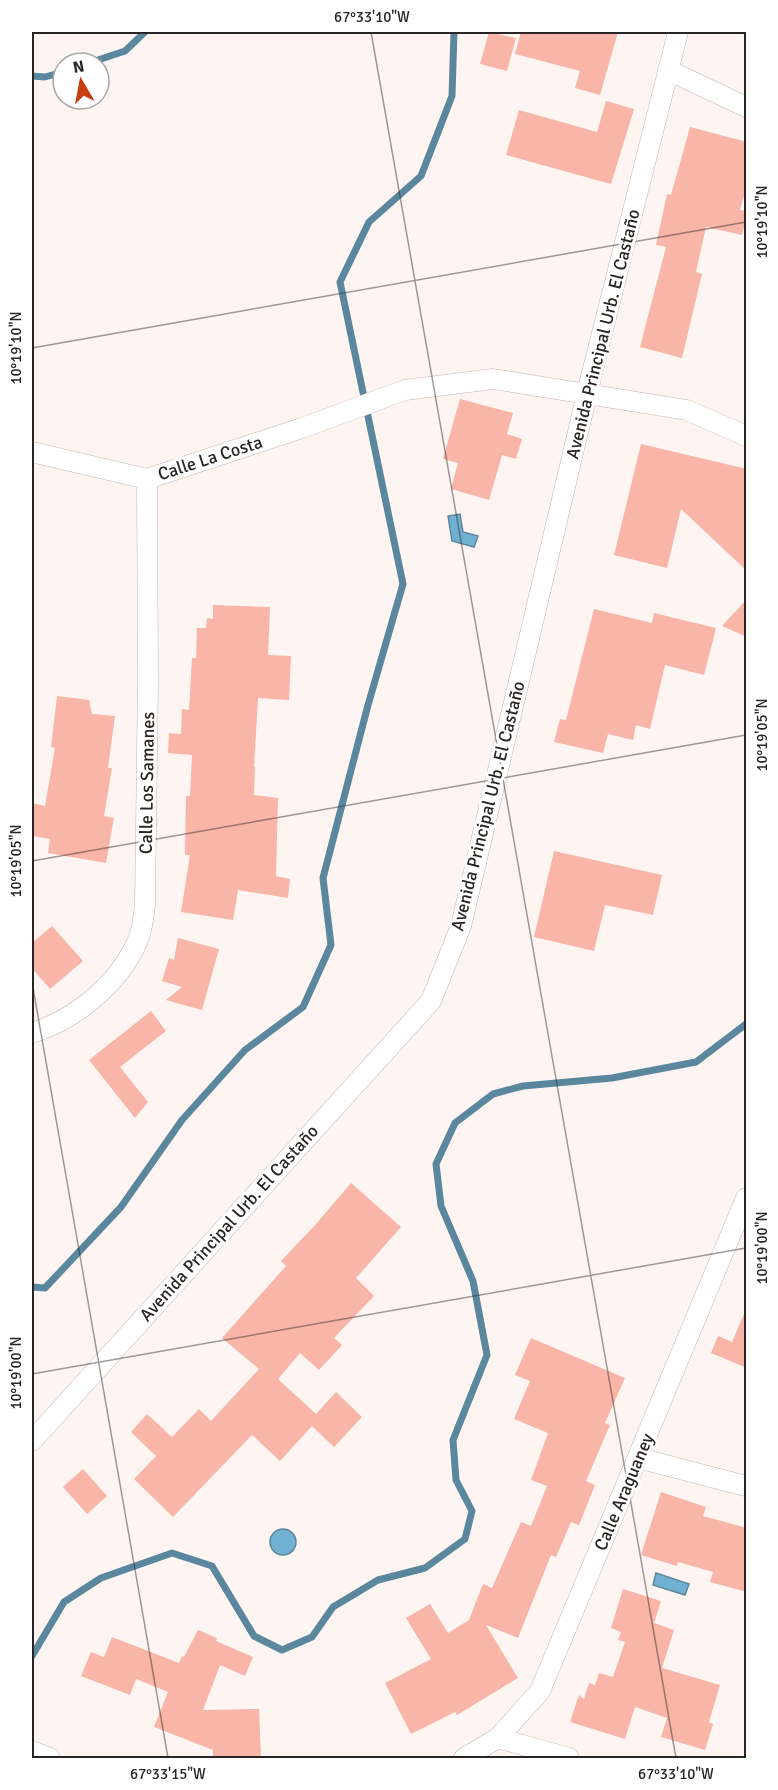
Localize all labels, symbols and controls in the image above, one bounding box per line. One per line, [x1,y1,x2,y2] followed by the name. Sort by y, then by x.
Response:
[334,8,410,26] text: 67°33'10"W
[51,51,111,111] north arrow
[71,56,86,78] text: N
[753,185,771,259] text: 10°19'10"N
[561,207,645,461] street label: Avenida Principal Urb. El Castaño
[7,311,25,385] text: 10°19'10"N
[155,431,265,485] street label: Calle La Costa
[446,679,530,933] street label: Avenida Principal Urb. El Castaño
[753,698,771,772] text: 10°19'05"N
[135,711,159,854] street label: Calle Los Samanes
[7,824,25,898] text: 10°19'05"N
[135,1120,323,1326] street label: Avenida Principal Urb. El Castaño
[753,1211,771,1285] text: 10°19'00"N
[7,1336,25,1410] text: 10°19'00"N
[589,1430,659,1554] street label: Calle Araguaney
[130,1765,206,1783] text: 67°33'15"W
[638,1765,714,1783] text: 67°33'10"W

